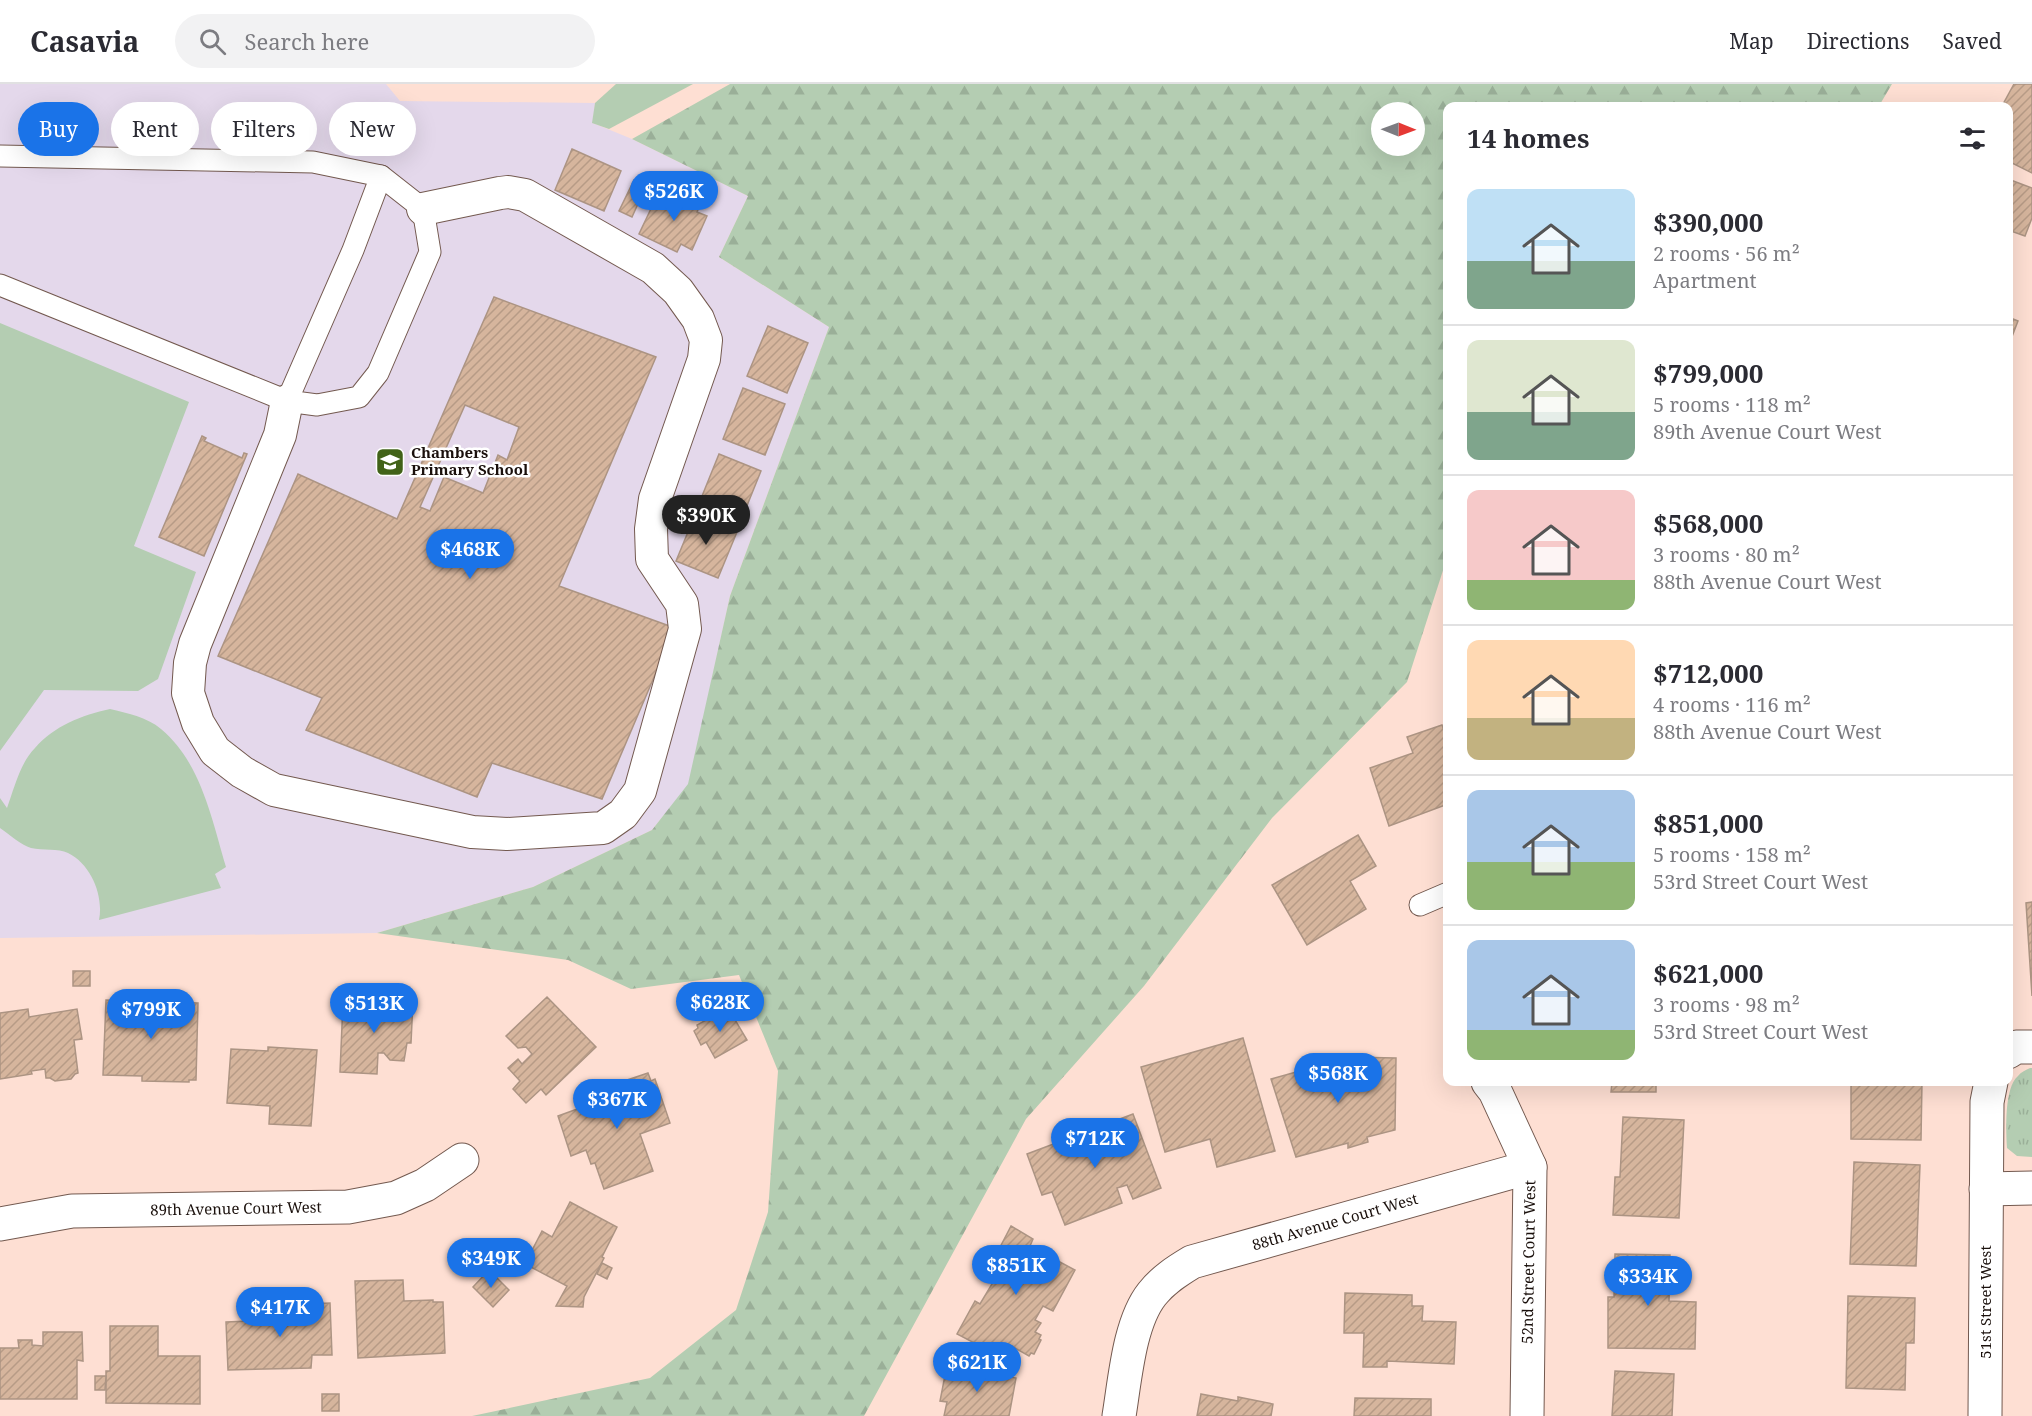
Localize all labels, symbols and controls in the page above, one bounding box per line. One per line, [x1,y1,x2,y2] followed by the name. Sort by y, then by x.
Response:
[175,14,595,68] search box
[30,22,139,60] text: Casavia
[196,25,229,58] icon: search
[244,26,369,56] text: Search here
[1729,27,1774,55] text: Map
[1807,27,1909,55] text: Directions
[1942,27,2002,55] text: Saved
[18,102,99,156] chip: Buy
[111,102,199,156] chip: Rent
[211,102,317,156] chip: Filters
[329,102,416,156] chip: New
[1371,102,1425,156] north arrow
[1371,102,1425,156] map controls
[1467,120,1589,156] text: 14 homes
[1956,122,1989,155] icon: filters
[632,171,716,222] pin: $526K
[644,177,704,204] text: $526K
[1653,204,1763,240] text: $390,000
[1515,213,1587,285] icon: home
[1653,240,1800,267] text: 2 rooms · 56 m²
[1653,267,1757,294] text: Apartment
[1653,355,1763,391] text: $799,000
[1515,364,1587,436] icon: home
[1653,391,1811,418] text: 5 rooms · 118 m²
[1653,418,1882,445] text: 89th Avenue Court West
[411,442,529,479] place label: Chambers Primary School
[374,446,406,478] school or university icon: Chambers Primary School
[664,495,748,546] pin: $390K
[676,501,736,528] text: $390K
[1653,505,1763,541] text: $568,000
[1515,514,1587,586] icon: home
[428,529,512,580] pin: $468K
[440,535,500,562] text: $468K
[1653,541,1800,568] text: 3 rooms · 80 m²
[1653,568,1882,595] text: 88th Avenue Court West
[1653,655,1763,691] text: $712,000
[1515,664,1587,736] icon: home
[1653,691,1811,718] text: 4 rooms · 116 m²
[1653,718,1882,745] text: 88th Avenue Court West
[1653,805,1763,841] text: $851,000
[1515,814,1587,886] icon: home
[1653,841,1811,868] text: 5 rooms · 158 m²
[1653,868,1868,895] text: 53rd Street Court West
[1653,955,1763,991] text: $621,000
[1515,964,1587,1036] icon: home
[678,982,762,1033] pin: $628K
[332,983,416,1034] pin: $513K
[690,988,750,1015] text: $628K
[109,989,193,1040] pin: $799K
[344,989,404,1016] text: $513K
[1653,991,1800,1018] text: 3 rooms · 98 m²
[121,995,181,1022] text: $799K
[1653,1018,1868,1045] text: 53rd Street Court West
[1296,1053,1380,1104] pin: $568K
[1308,1059,1368,1086] text: $568K
[575,1079,659,1130] pin: $367K
[587,1085,647,1112] text: $367K
[1053,1118,1137,1169] pin: $712K
[1065,1124,1125,1151] text: $712K
[1517,1180,1539,1344] street label: 52nd Street Court West
[1250,1188,1420,1254] street label: 88th Avenue Court West
[150,1197,322,1219] street label: 89th Avenue Court West
[449,1238,533,1289] pin: $349K
[461,1244,521,1271] text: $349K
[974,1245,1058,1296] pin: $851K
[1975,1245,1995,1359] street label: 51st Street West
[986,1251,1046,1278] text: $851K
[1606,1256,1690,1307] pin: $334K
[1618,1262,1678,1289] text: $334K
[238,1287,322,1338] pin: $417K
[250,1293,310,1320] text: $417K
[935,1342,1019,1393] pin: $621K
[947,1348,1007,1375] text: $621K

